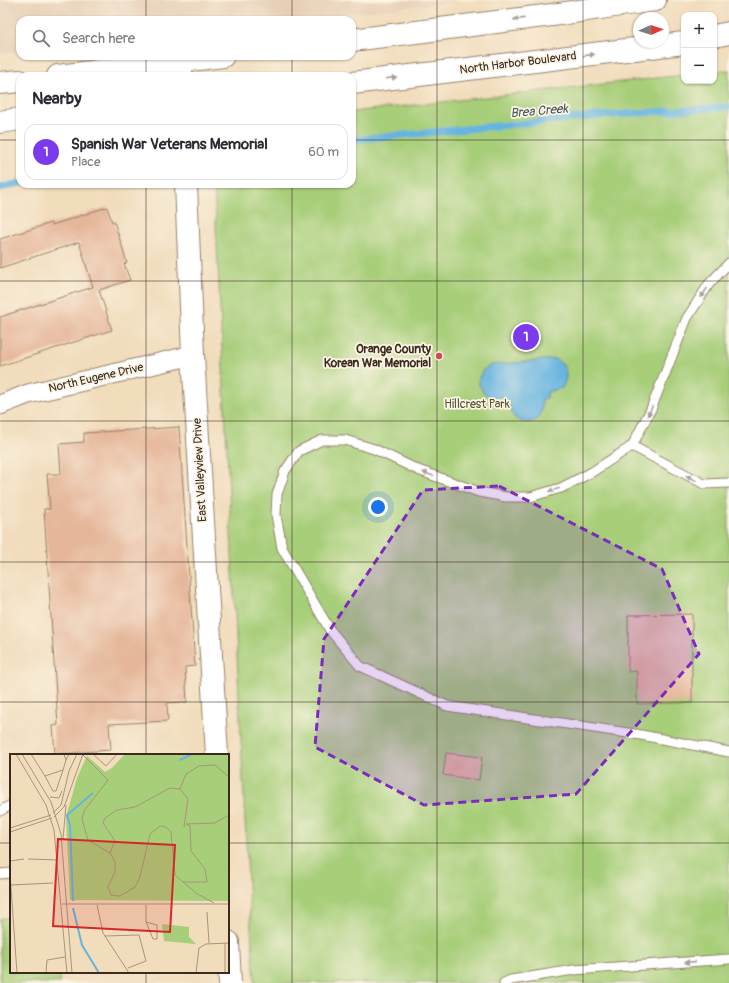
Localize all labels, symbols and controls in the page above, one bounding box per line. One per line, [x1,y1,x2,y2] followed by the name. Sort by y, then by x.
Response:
[633,12,669,48] north arrow
[681,12,717,84] map controls
[681,12,717,48] button: +
[16,16,356,60] search box
[513,16,525,22] one-way arrow
[30,27,52,49] icon: search
[62,29,135,48] text: Search here
[459,48,577,78] street label: North Harbor Boulevard
[681,48,717,84] button: −
[583,52,595,58] one-way arrow
[385,75,397,81] one-way arrow
[32,88,81,109] text: Nearby
[510,100,570,121] water label: Brea Creek
[71,135,268,154] text: Spanish War Veterans Memorial
[43,144,49,160] text: 1
[308,144,339,160] text: 60 m
[71,154,100,170] text: Place
[700,287,707,299] one-way arrow
[513,322,539,352] pin: 1
[324,342,432,371] place label: Orange County Korean War Memorial
[434,351,444,361] marker: Orange County Korean War Memorial
[47,360,145,396] street label: North Eugene Drive
[444,397,510,412] park label: Hillcrest Park
[647,405,653,416] one-way arrow
[190,418,210,522] street label: East Valleyview Drive
[422,471,434,477] one-way arrow
[686,475,697,481] one-way arrow
[547,487,559,493] one-way arrow
[368,497,388,517] your location
[10,754,229,973] inset map
[684,959,696,966] one-way arrow

